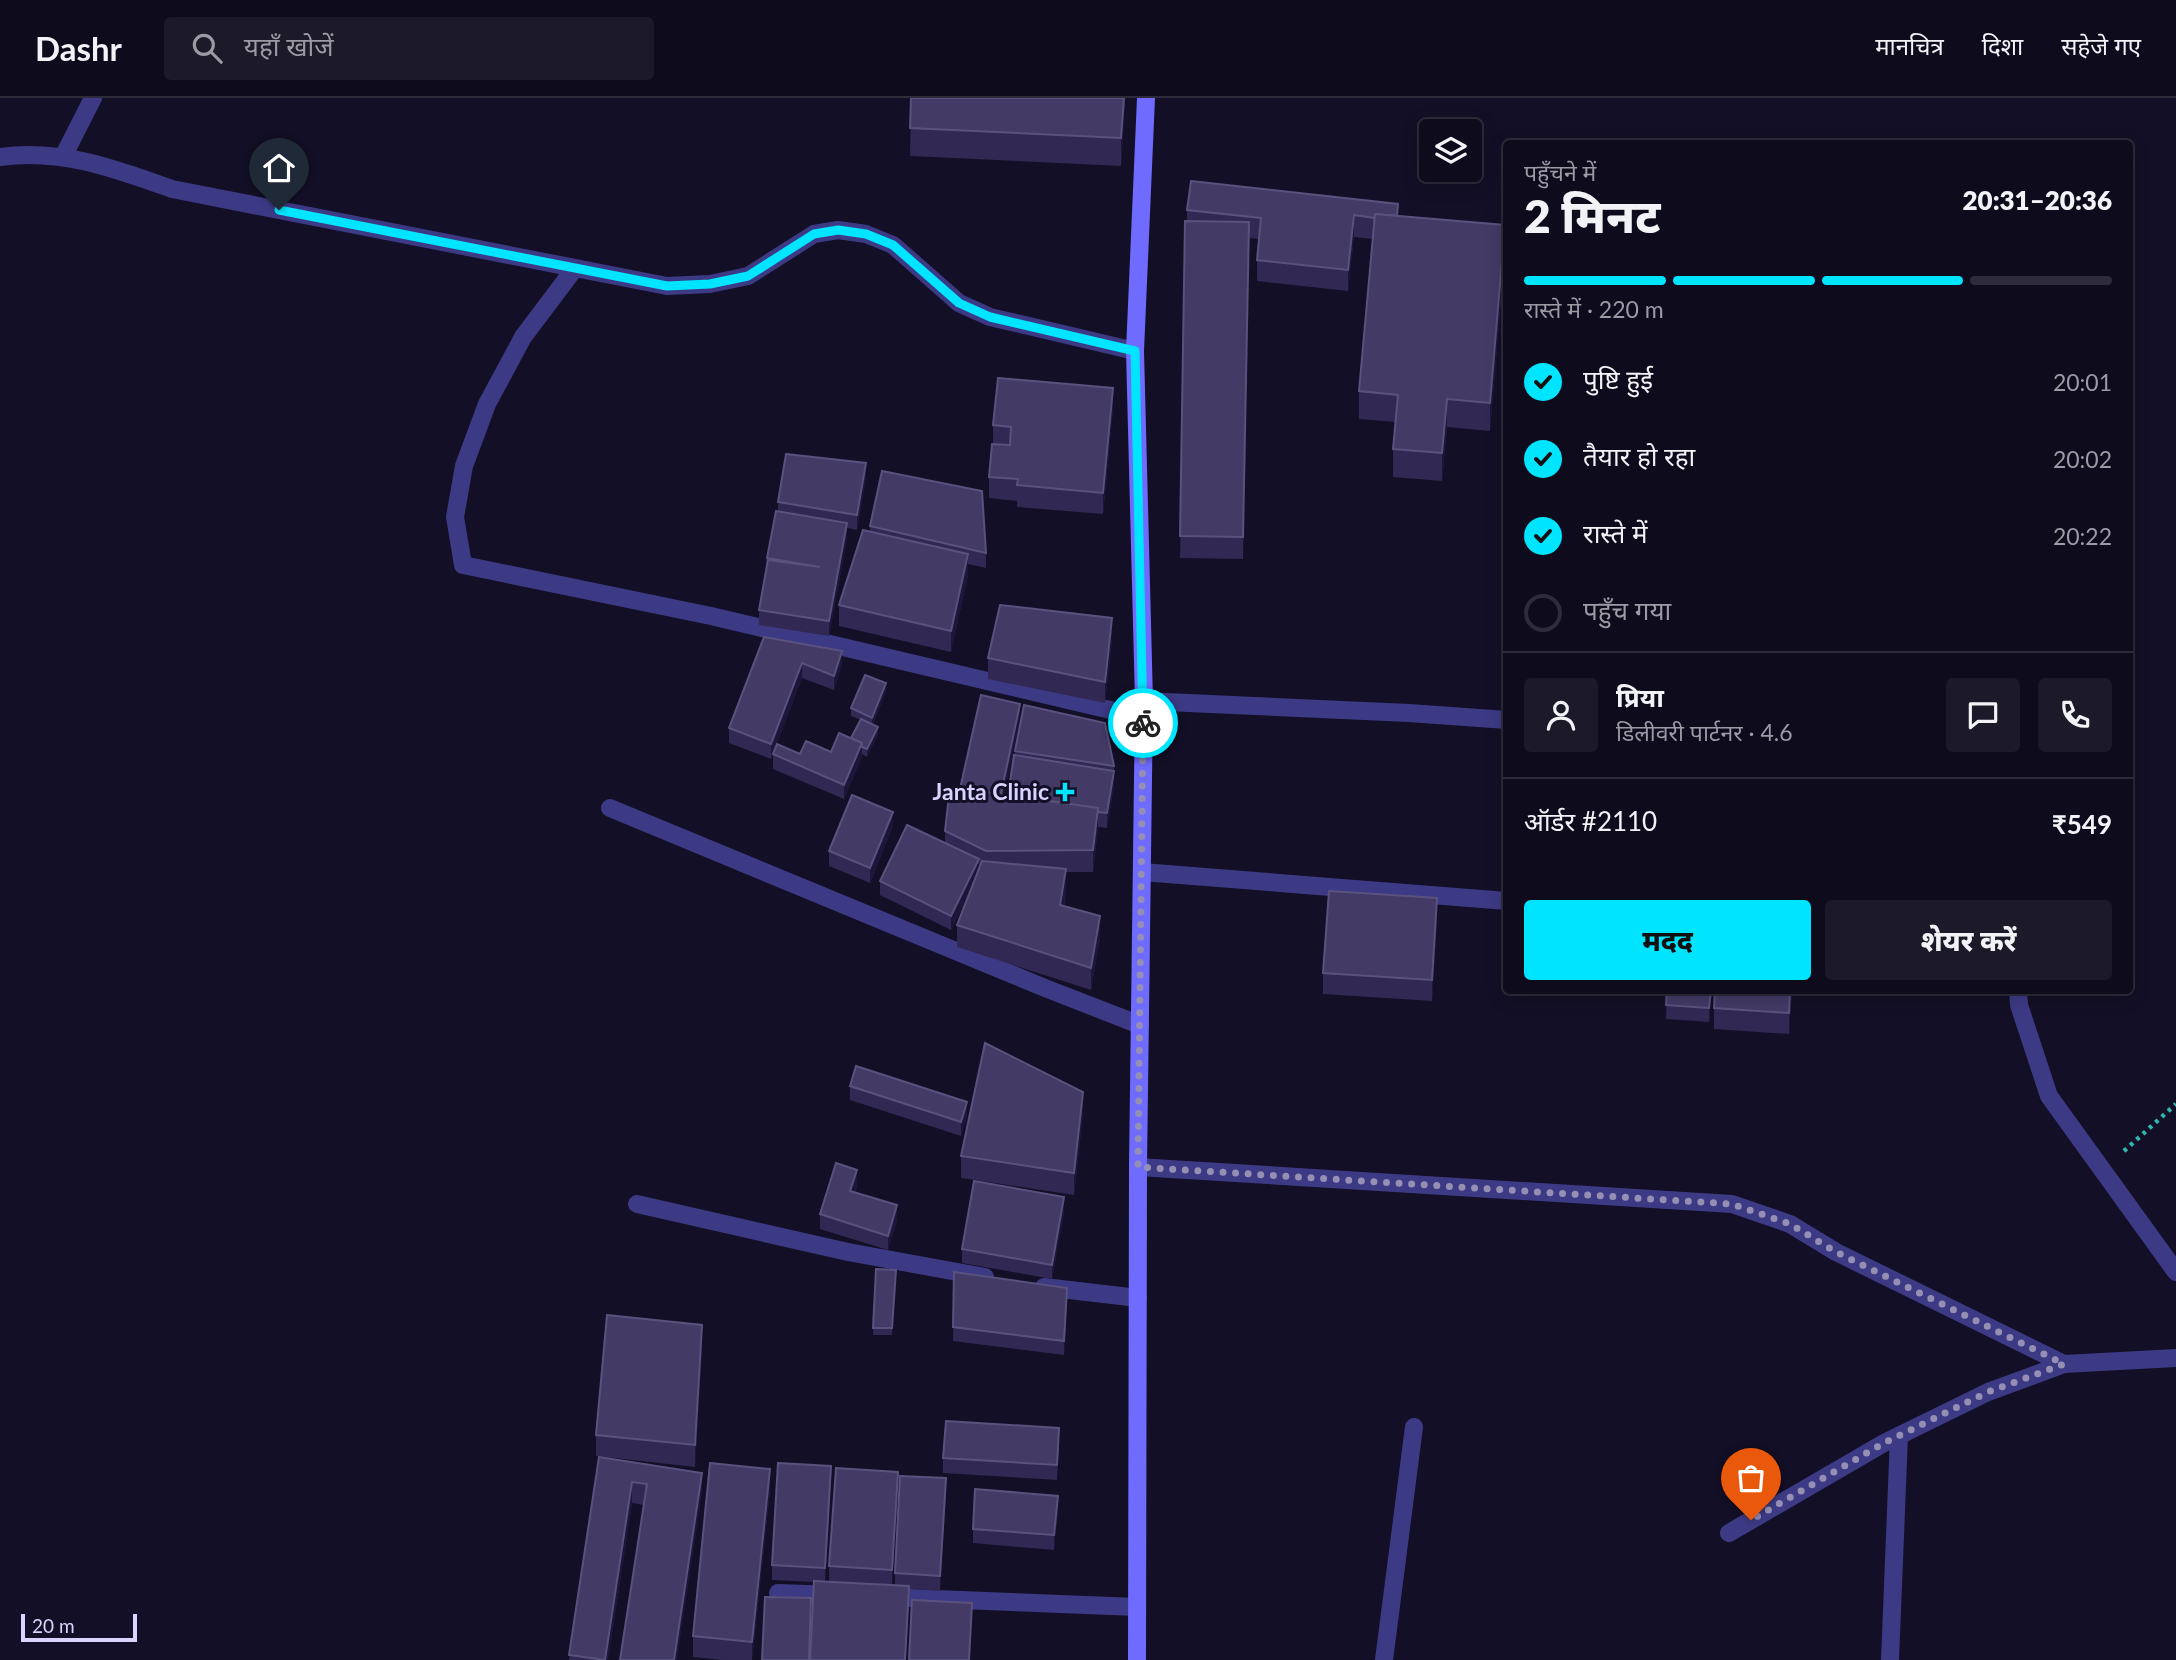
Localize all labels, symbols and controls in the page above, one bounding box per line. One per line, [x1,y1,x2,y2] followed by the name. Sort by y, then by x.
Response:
[164,17,654,80] search box
[35,28,122,68] text: Dashr
[188,29,226,67] icon: search
[244,30,333,62] text: यहाँ खोजें
[1875,31,1944,60] text: मानचित्र
[1982,31,2023,60] text: दिशा
[2061,31,2141,60] text: सहेजे गए
[1419,119,1482,182] map controls
[1419,119,1482,182] button: layers
[249,138,309,210] pin
[260,149,298,187] icon: home
[1524,158,1596,186] text: पहुँचने में
[1962,184,2112,216] text: 20:31–20:36
[1524,188,1660,243] text: 2 मिनट
[1524,295,1664,323] text: रास्ते में · 220 m
[1524,363,1562,401] icon: check
[1583,363,1653,395] text: पुष्टि हुई
[2053,368,2112,396] text: 20:01
[1524,440,1562,478] icon: check
[1583,440,1695,472] text: तैयार हो रहा
[2053,445,2112,473] text: 20:02
[1524,517,1562,555] icon: check
[1583,517,1648,549] text: रास्ते में
[2053,522,2112,550] text: 20:22
[1583,594,1671,626] text: पहुँच गया
[1524,678,1598,752] button: person
[1946,678,2020,752] button: chat
[2038,678,2112,752] button: phone
[1616,681,1664,713] text: प्रिया
[1108,688,1178,758] courier
[1124,704,1162,742] icon: bike
[1616,718,1793,746] text: डिलीवरी पार्टनर · 4.6
[933,777,1049,805] place label: Janta Clinic
[1055,782,1075,802] marker: Janta Clinic
[1524,805,1657,837] text: ऑर्डर #2110
[2052,808,2112,840] text: ₹549
[1524,900,1811,980] button: मदद
[1825,900,2112,980] button: शेयर करें
[1721,1448,1781,1520] pin
[1732,1459,1770,1497] icon: bag
[21,1611,136,1643] scale bar
[32,1614,75,1637] text: 20 m

